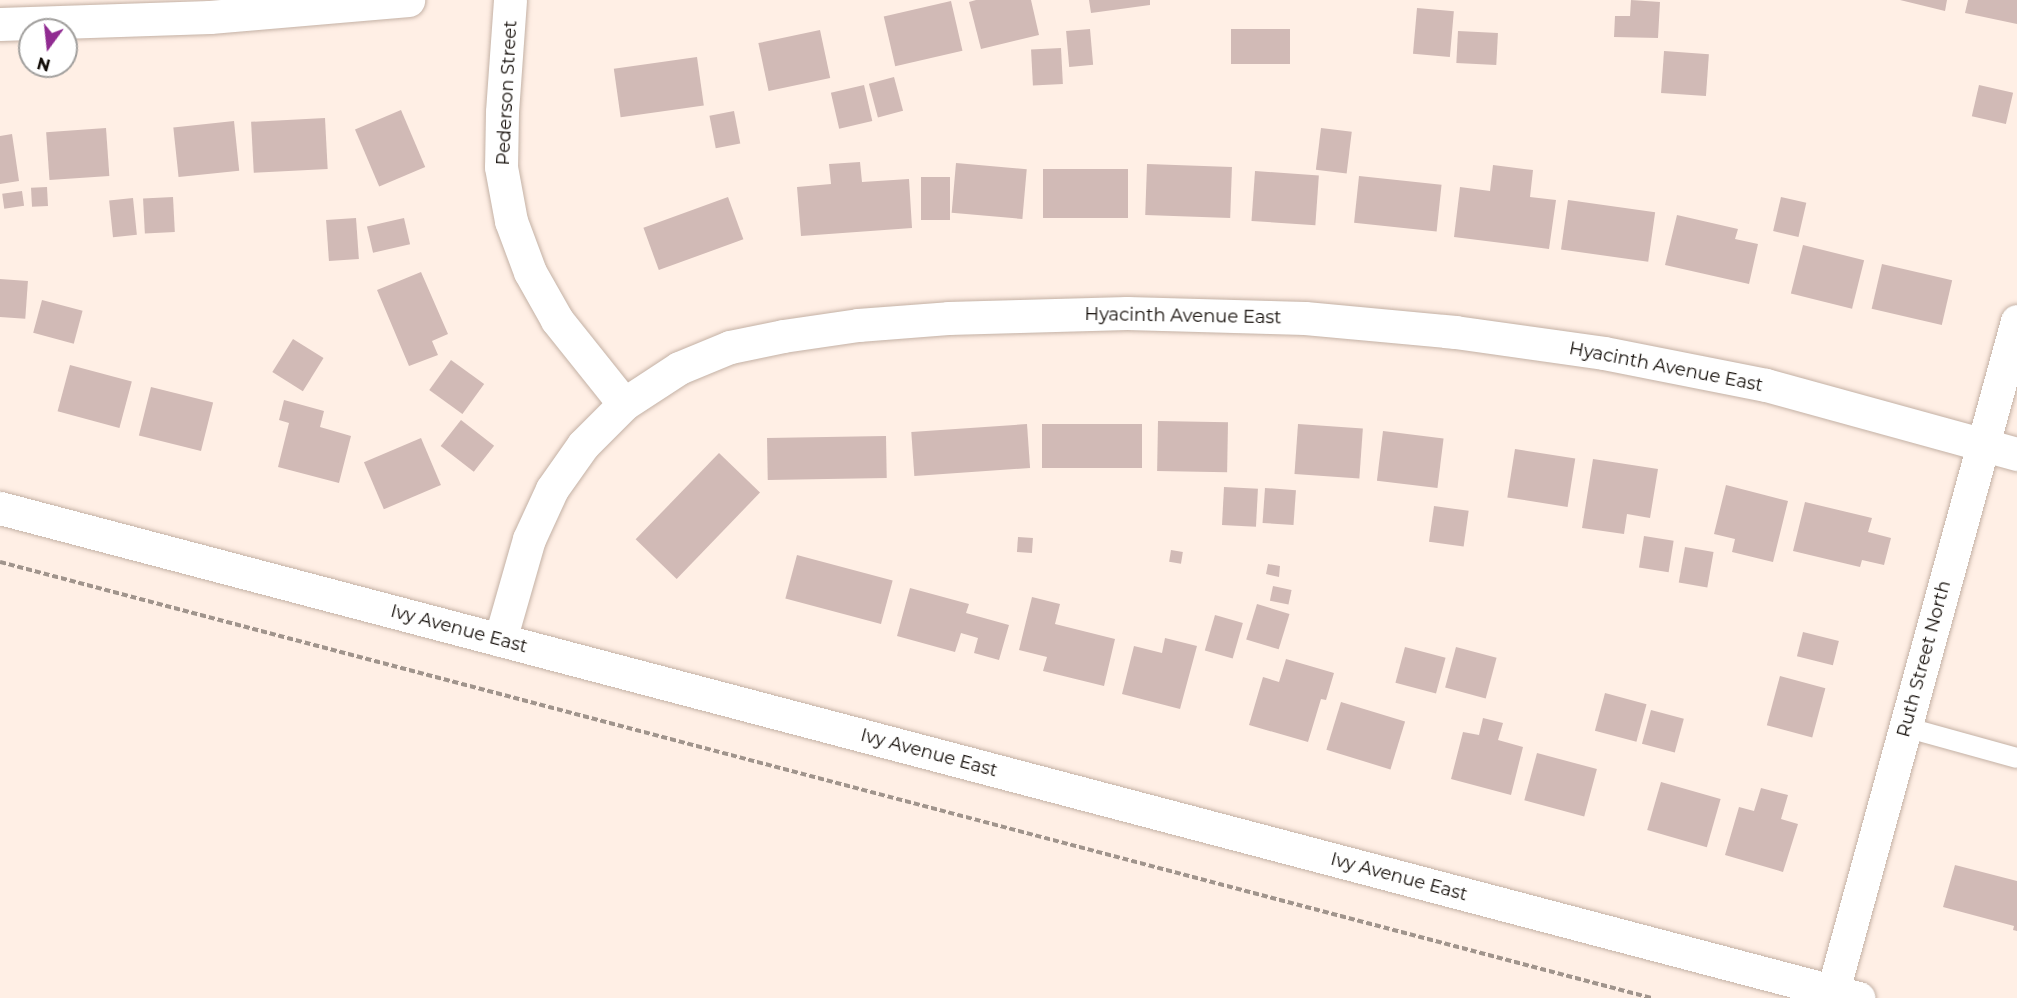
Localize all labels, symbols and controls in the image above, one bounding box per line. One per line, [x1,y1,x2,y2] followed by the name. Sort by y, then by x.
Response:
[18,18,78,78] north arrow
[492,20,522,166] street label: Pederson Street
[35,53,52,75] text: N
[1084,303,1282,329] street label: Hyacinth Avenue East
[1567,338,1765,396] street label: Hyacinth Avenue East
[1893,578,1955,740] street label: Ruth Street North
[388,600,530,658] street label: Ivy Avenue East
[858,724,1000,782] street label: Ivy Avenue East
[1328,848,1470,906] street label: Ivy Avenue East

